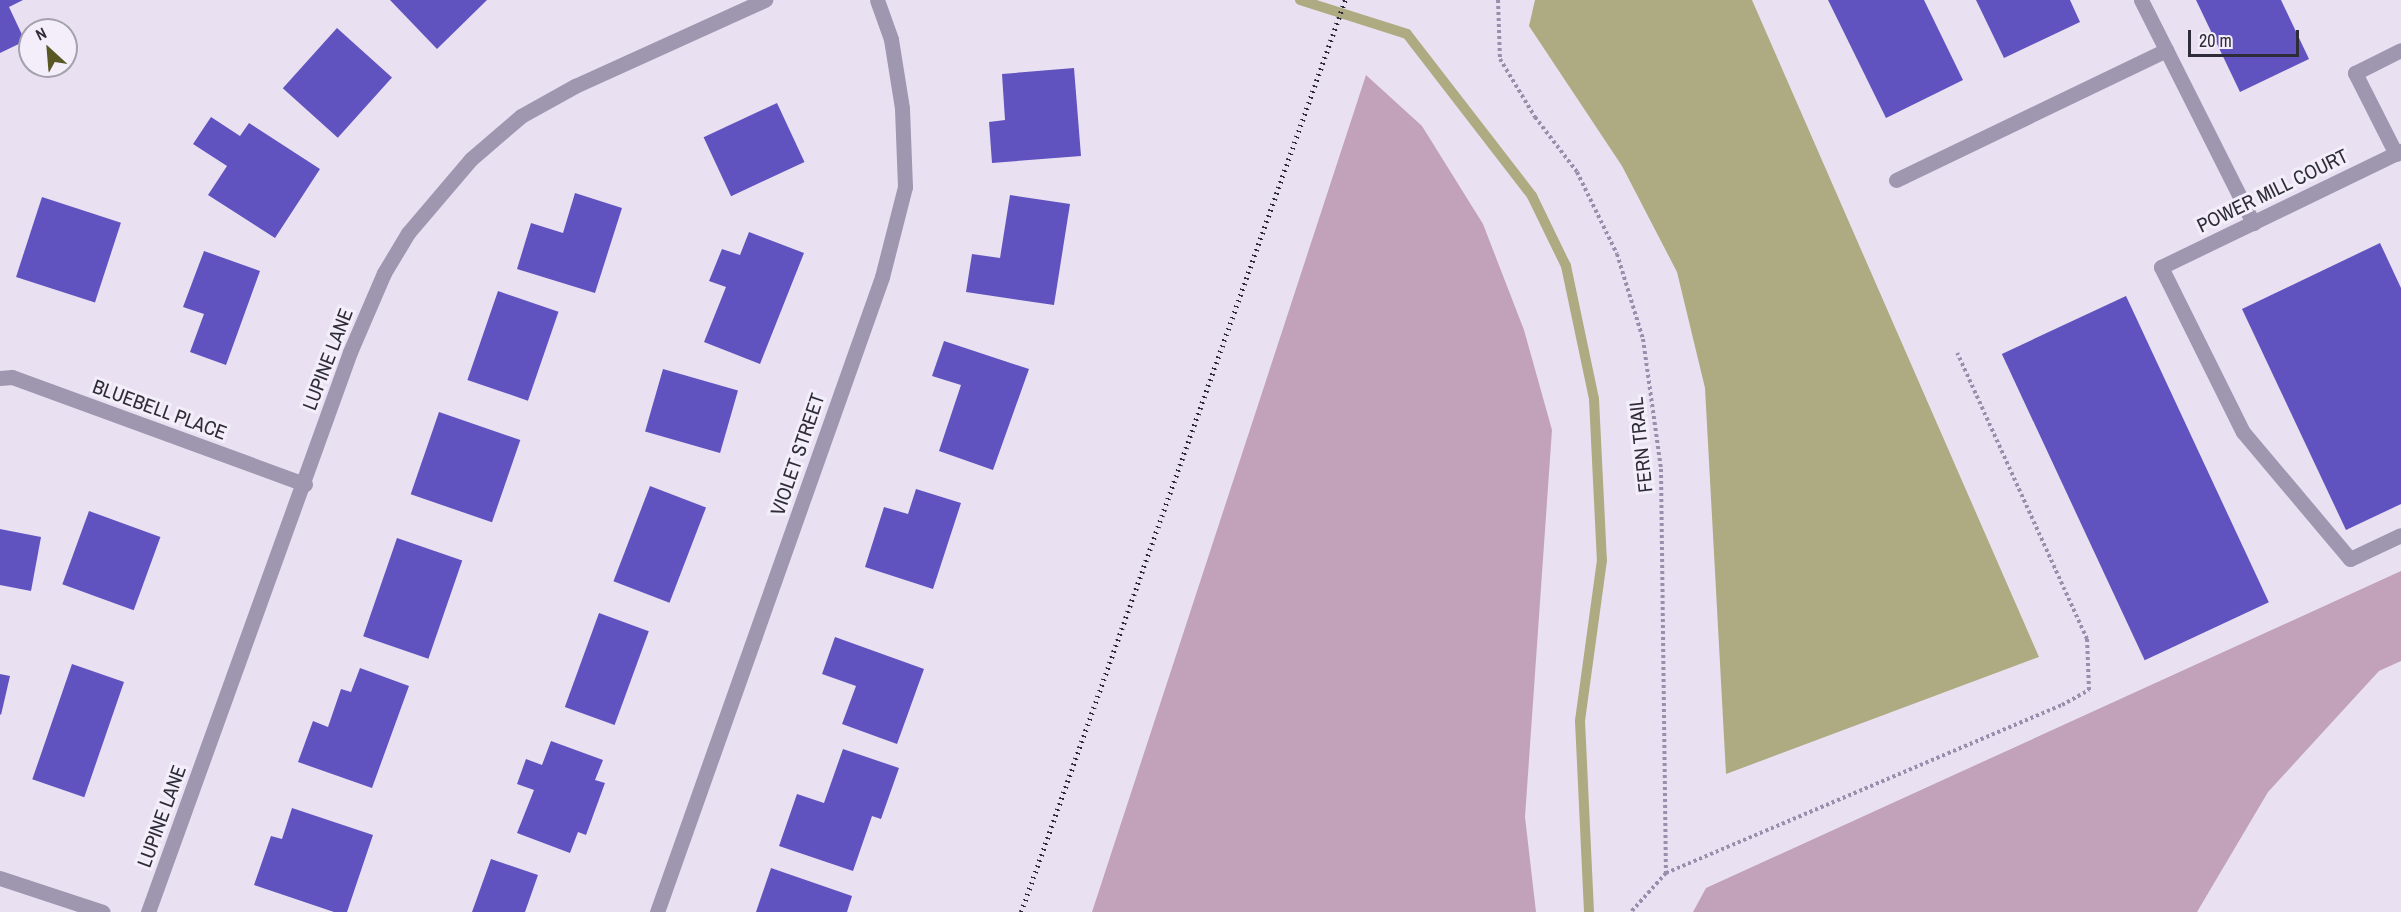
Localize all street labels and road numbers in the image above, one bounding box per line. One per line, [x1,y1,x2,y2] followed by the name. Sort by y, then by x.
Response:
[2192,143,2352,237] street label: POWER MILL COURT
[297,305,357,413] street label: LUPINE LANE
[90,374,230,444] street label: BLUEBELL PLACE
[765,390,829,518] street label: VIOLET STREET
[1623,396,1657,494] street label: FERN TRAIL
[131,762,191,870] street label: LUPINE LANE

